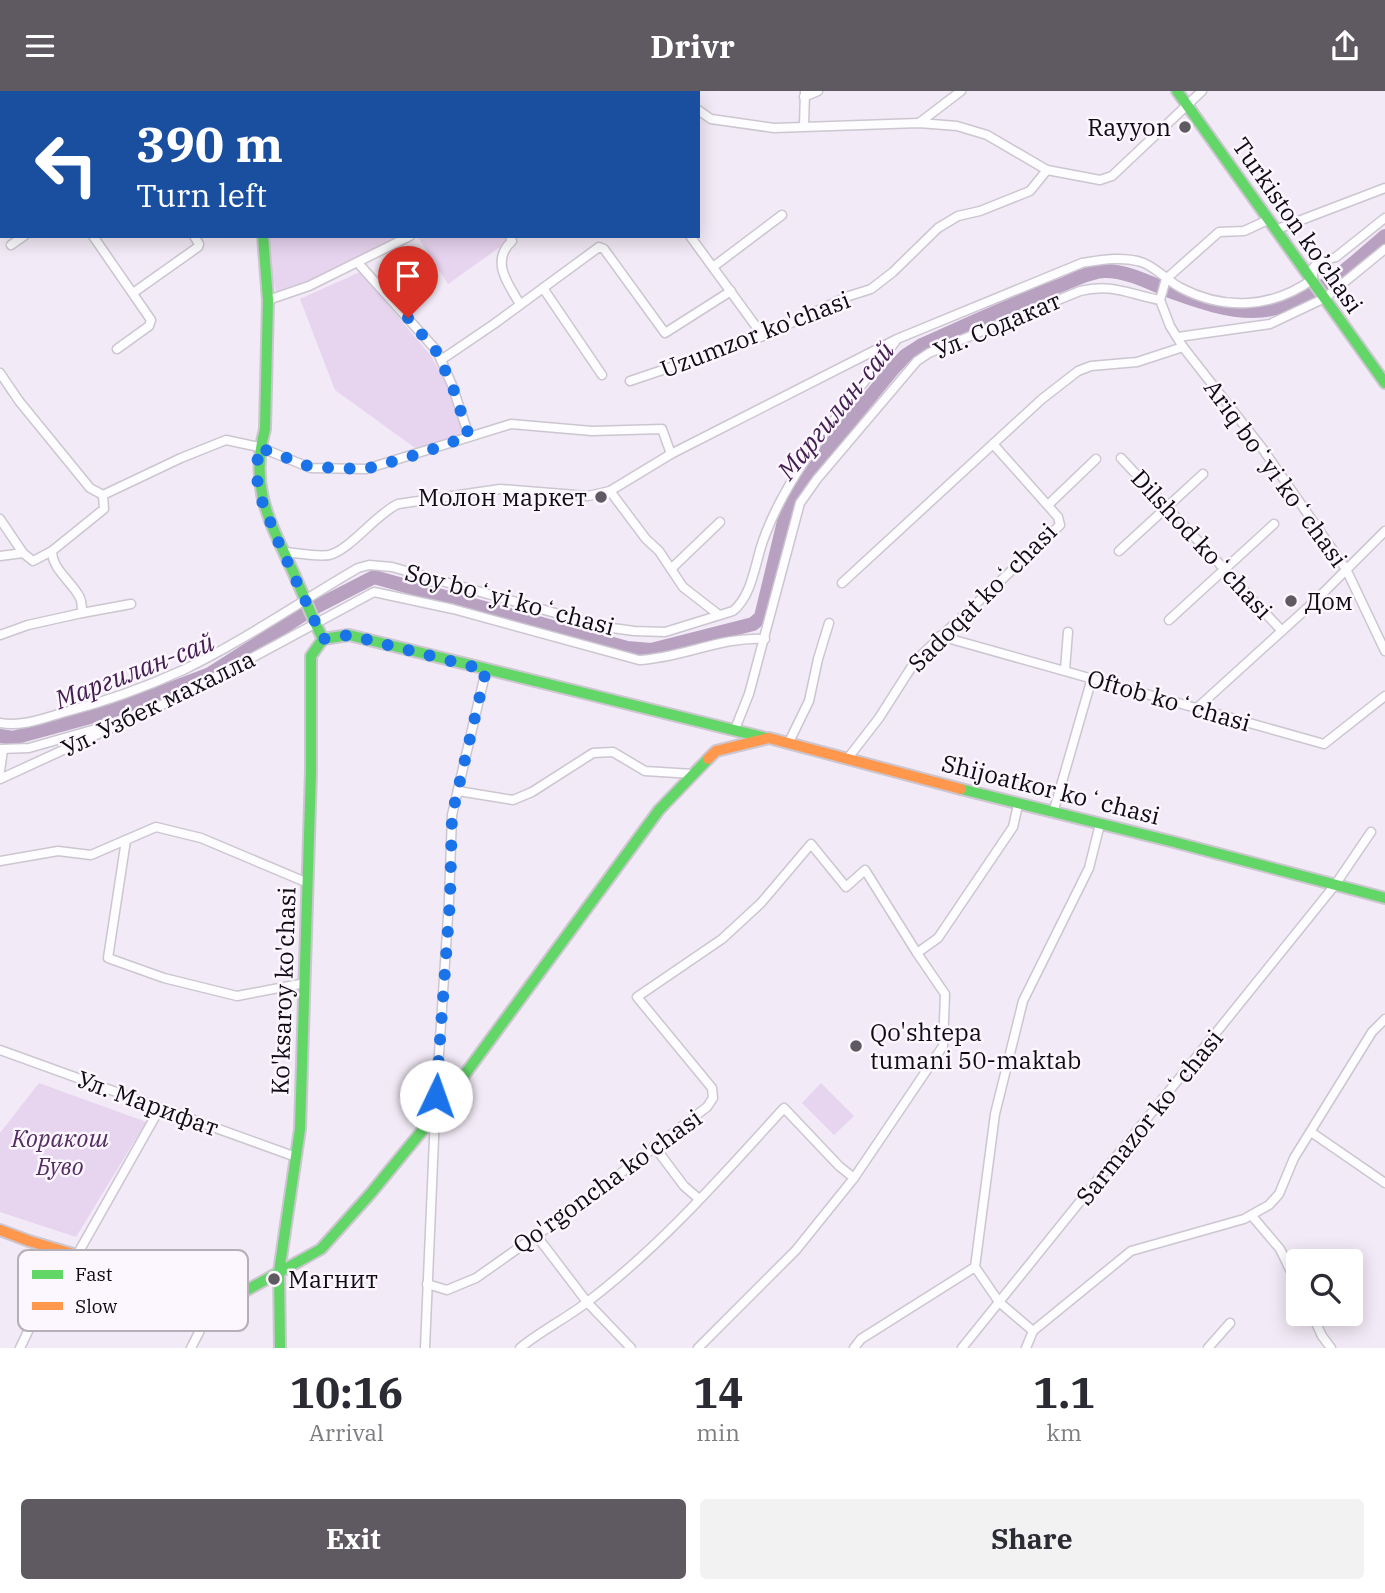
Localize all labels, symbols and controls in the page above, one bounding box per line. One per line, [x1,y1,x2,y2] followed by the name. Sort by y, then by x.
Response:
[650,25,735,67] text: Drivr
[21,27,59,65] icon: menu
[1326,27,1364,65] icon: share
[1087,111,1171,143] place label: Rayyon
[136,112,283,175] text: 390 m
[21,119,112,210] icon: left
[1177,119,1193,135] marker: Rayyon
[1225,131,1371,319] street label: Turkiston ko’chasi
[136,174,267,216] text: Turn left
[378,246,438,318] pin
[389,257,427,295] icon: arrive
[656,283,854,385] street label: Uzumzor ko'chasi
[929,284,1065,366] street label: Ул. Содакат
[768,334,901,487] water label: Маргилан-сай
[1197,373,1355,573] street label: Ariq boʻyi koʻchasi
[1124,462,1280,626] street label: Dilshod koʻchasi
[418,481,587,513] place label: Молон маркет
[593,489,609,505] marker: Молон маркет
[901,516,1063,678] street label: Sadoqat koʻchasi
[402,556,618,642] street label: Soy boʻyi koʻchasi
[1305,585,1353,617] place label: Дом
[1283,593,1299,609] marker: Дом
[49,624,219,716] water label: Маргилан-сай
[56,642,260,764] street label: Ул. Узбек махалла
[1084,661,1254,739] street label: Oftob koʻchasi
[939,746,1163,832] street label: Shijoatkor koʻchasi
[263,886,303,1096] street label: Ko'ksaroy ko'chasi
[870,1016,1081,1076] place label: Qo'shtepa tumani 50-maktab
[1068,1023,1230,1211] street label: Sarmazor koʻchasi
[848,1038,864,1054] marker: Qo'shtepa tumani 50-maktab
[399,1059,473,1133] position arrow
[73,1063,223,1143] street label: Ул. Марифат
[506,1102,708,1260] street label: Qo'rgoncha ko'chasi
[10,1122,109,1182] park label: Коракош Буво
[1286,1249,1363,1326] map controls
[1286,1249,1363,1326] button: search
[18,1250,248,1331] legend
[75,1262,113,1286] text: Fast
[288,1263,378,1295] place label: Магнит
[266,1271,282,1287] marker: Магнит
[75,1294,117,1318] text: Slow
[290,1365,403,1420] text: 10:16
[693,1365,743,1420] text: 14
[1033,1365,1095,1420] text: 1.1
[309,1417,384,1447] text: Arrival
[696,1417,740,1447] text: min
[1046,1417,1082,1447] text: km
[21,1499,686,1579] button: Exit
[700,1499,1364,1579] button: Share

